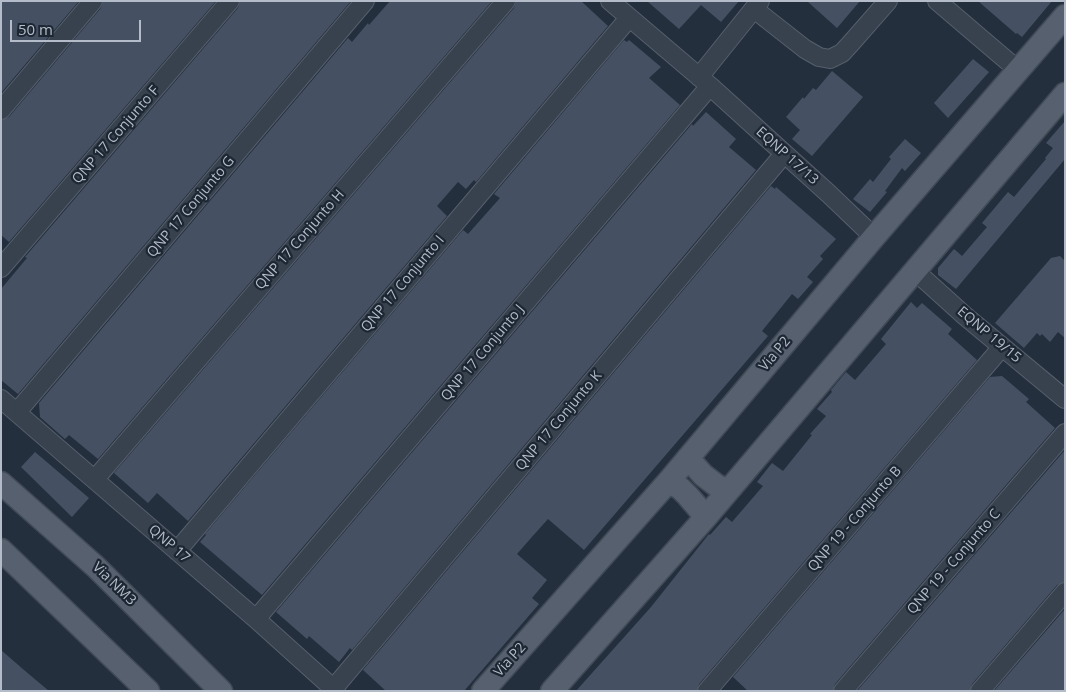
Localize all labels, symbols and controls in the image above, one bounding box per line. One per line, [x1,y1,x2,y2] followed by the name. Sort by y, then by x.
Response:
[12,10,144,42] scale bar
[18,19,53,39] text: 50 m
[69,83,163,187] street label: QNP 17 Conjunto F
[752,124,822,188] street label: EQNP 17/13
[144,153,238,261] street label: QNP 17 Conjunto G
[252,187,348,293] street label: QNP 17 Conjunto H
[358,232,448,336] street label: QNP 17 Conjunto I
[438,301,528,405] street label: QNP 17 Conjunto J
[954,303,1024,367] street label: EQNP 19/15
[756,333,794,375] street label: Via P2
[512,368,606,474] street label: QNP 17 Conjunto K
[805,463,905,575] street label: QNP 19 - Conjunto B
[904,506,1004,618] street label: QNP 19 - Conjunto C
[145,521,193,567] street label: QNP 17
[89,559,139,609] street label: Via NM3
[490,640,530,680] street label: Via P2

